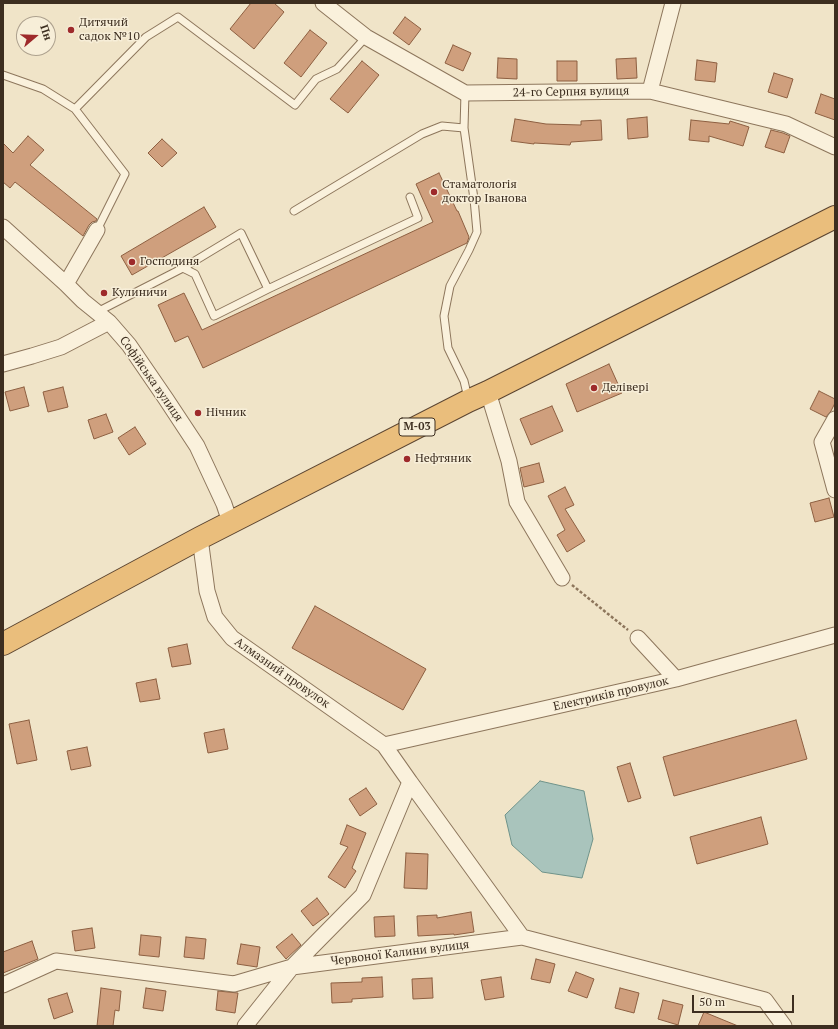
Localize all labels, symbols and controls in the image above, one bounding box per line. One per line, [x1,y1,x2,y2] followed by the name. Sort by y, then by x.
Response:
[16,16,56,56] north arrow
[79,16,140,44] place label: Дитячий садок №10
[37,23,56,42] text: Пн
[66,25,76,35] marker: Дитячий садок №10
[513,84,629,100] street label: 24-го Серпня вулиця
[442,178,527,206] place label: Стаматологія доктор Іванова
[429,187,439,197] marker: Стаматологія доктор Іванова
[140,255,199,269] place label: Господиня
[127,257,137,267] marker: Господиня
[112,286,167,300] place label: Кулиничи
[99,288,109,298] marker: Кулиничи
[116,334,186,424] street label: Софійська вулиця
[602,381,649,395] place label: Делівері
[589,383,599,393] marker: Делівері
[206,406,246,420] place label: Нічник
[193,408,203,418] marker: Нічник
[399,418,435,436] road number: М-03
[415,452,472,466] place label: Нефтяник
[402,454,412,464] marker: Нефтяник
[232,635,332,711] street label: Алмазний провулок
[552,674,670,714] street label: Електриків провулок
[330,937,470,969] street label: Червоної Калини вулиця
[694,987,796,1013] scale bar
[699,994,725,1009] text: 50 m

